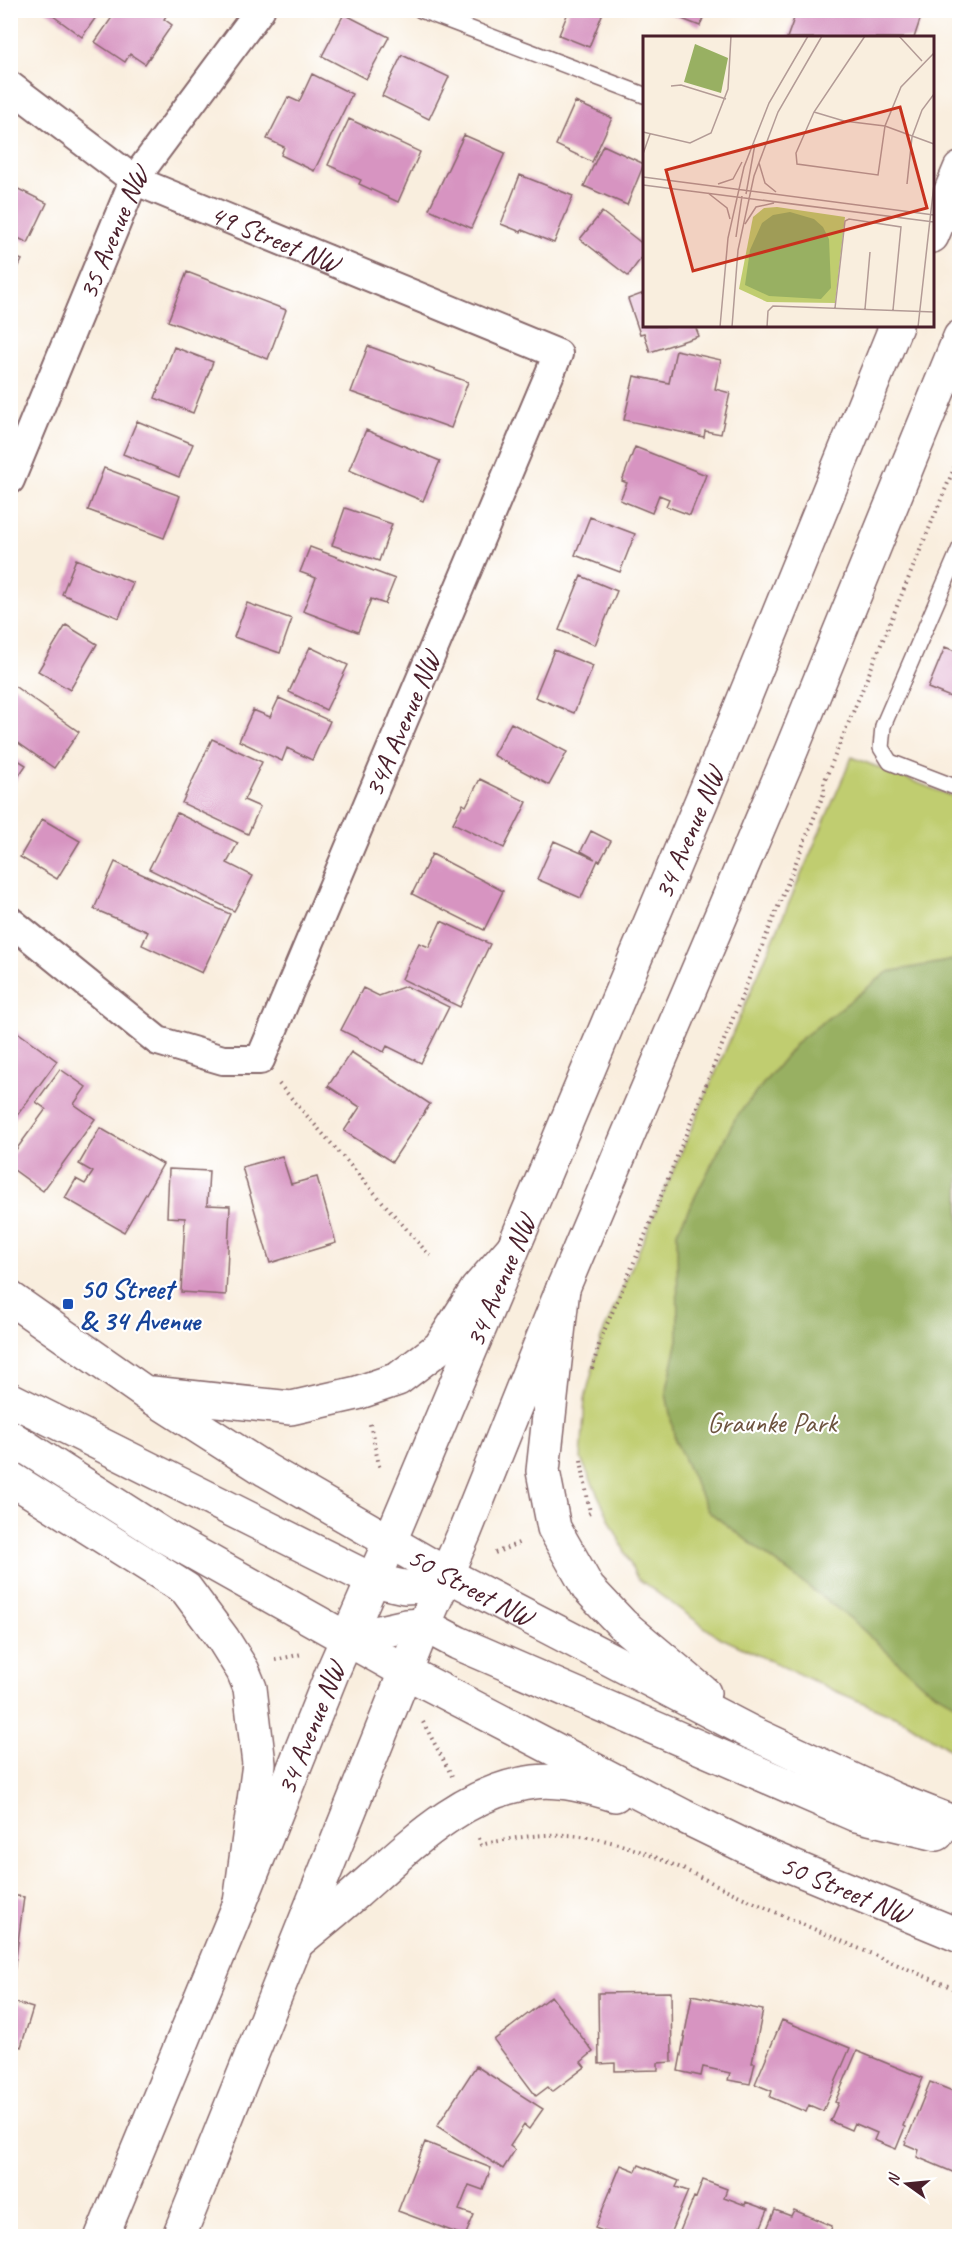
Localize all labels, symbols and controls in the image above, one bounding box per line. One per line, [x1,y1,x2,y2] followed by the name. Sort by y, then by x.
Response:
[643,36,934,327] inset map
[69,156,158,304] street label: 35 Avenue NW
[205,196,348,281] street label: 49 Street NW
[356,644,449,802] street label: 34A Avenue NW
[645,759,733,904] street label: 34 Avenue NW
[456,1207,544,1352] street label: 34 Avenue NW
[80,1271,203,1338] place label: 50 Street & 34 Avenue
[61,1297,75,1311] marker: 50 Street & 34 Avenue
[707,1405,838,1440] park label: Graunke Park
[402,1538,542,1635] street label: 50 Street NW
[268,1653,354,1800] street label: 34 Avenue NW
[776,1846,918,1932] street label: 50 Street NW
[877,2154,937,2214] north arrow
[883,2170,905,2188] text: N

